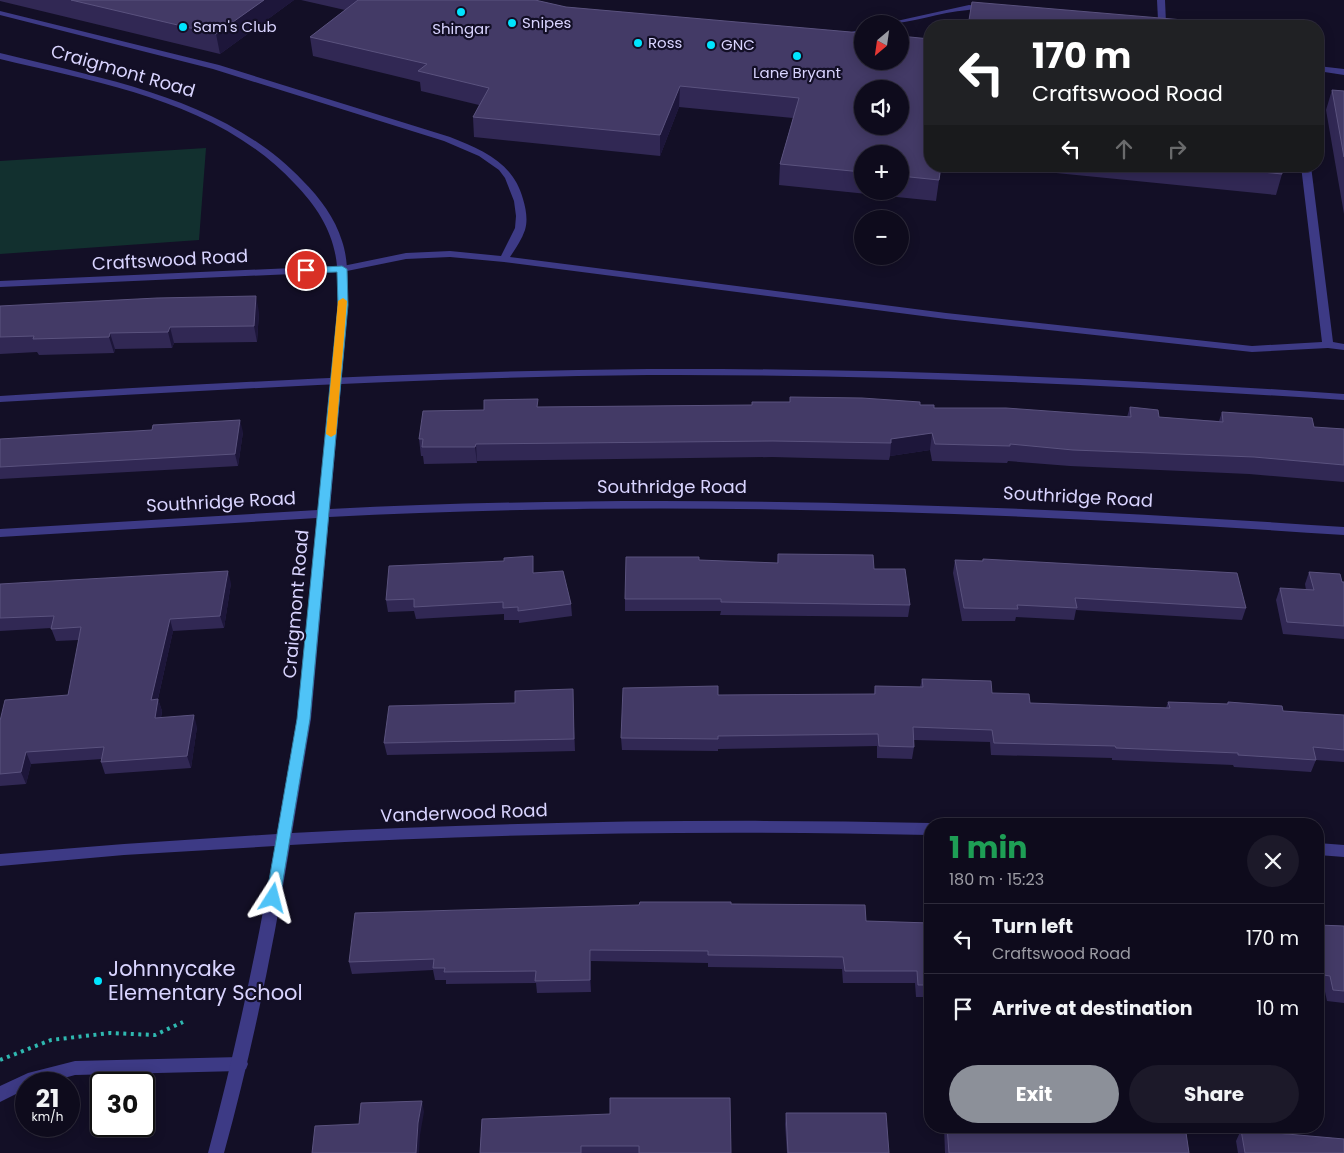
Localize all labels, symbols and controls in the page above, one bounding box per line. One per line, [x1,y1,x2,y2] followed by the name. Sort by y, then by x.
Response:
[455,6,467,18] marker: Shingar
[522,12,572,33] place label: Snipes
[854,15,909,70] north arrow
[854,15,909,265] map controls
[193,16,277,37] place label: Sam's Club
[506,17,518,29] marker: Snipes
[432,18,490,39] place label: Shingar
[177,21,189,33] marker: Sam's Club
[1032,31,1131,80] text: 170 m
[648,32,683,53] place label: Ross
[721,34,755,55] place label: GNC
[632,37,644,49] marker: Ross
[48,38,198,103] street label: Craigmont Road
[705,39,717,51] marker: GNC
[949,40,1014,105] icon: left
[791,50,803,62] marker: Lane Bryant
[753,62,841,83] place label: Lane Bryant
[1032,78,1223,109] text: Craftswood Road
[854,80,909,135] button: sound
[1057,135,1085,163] icon: left
[1110,135,1138,163] icon: ahead
[1163,135,1191,163] icon: right
[854,145,909,200] button: +
[854,210,909,265] button: −
[91,243,249,276] street label: Craftswood Road
[285,249,327,291] pin
[292,256,320,284] icon: arrive
[597,474,747,499] street label: Southridge Road
[1003,480,1154,513] street label: Southridge Road
[145,485,296,518] street label: Southridge Road
[277,529,314,679] street label: Craigmont Road
[380,797,548,828] street label: Vanderwood Road
[949,826,1027,869] text: 1 min
[1247,835,1299,887] button: close
[949,868,1044,891] text: 180 m · 15:23
[246,871,298,923] position arrow
[992,913,1073,940] text: Turn left
[949,925,977,953] icon: left
[1246,925,1299,952] text: 170 m
[992,942,1131,965] text: Craftswood Road
[108,954,303,1007] place label: Johnnycake Elementary School
[92,975,104,987] marker: Johnnycake Elementary School
[949,995,977,1023] icon: arrive
[992,995,1193,1022] text: Arrive at destination
[1256,995,1299,1022] text: 10 m
[949,1065,1119,1123] button: Exit
[1129,1065,1299,1123] button: Share
[90,1072,155,1137] speed limit sign: 30
[36,1081,59,1116] text: 21
[32,1108,63,1125] text: km/h

